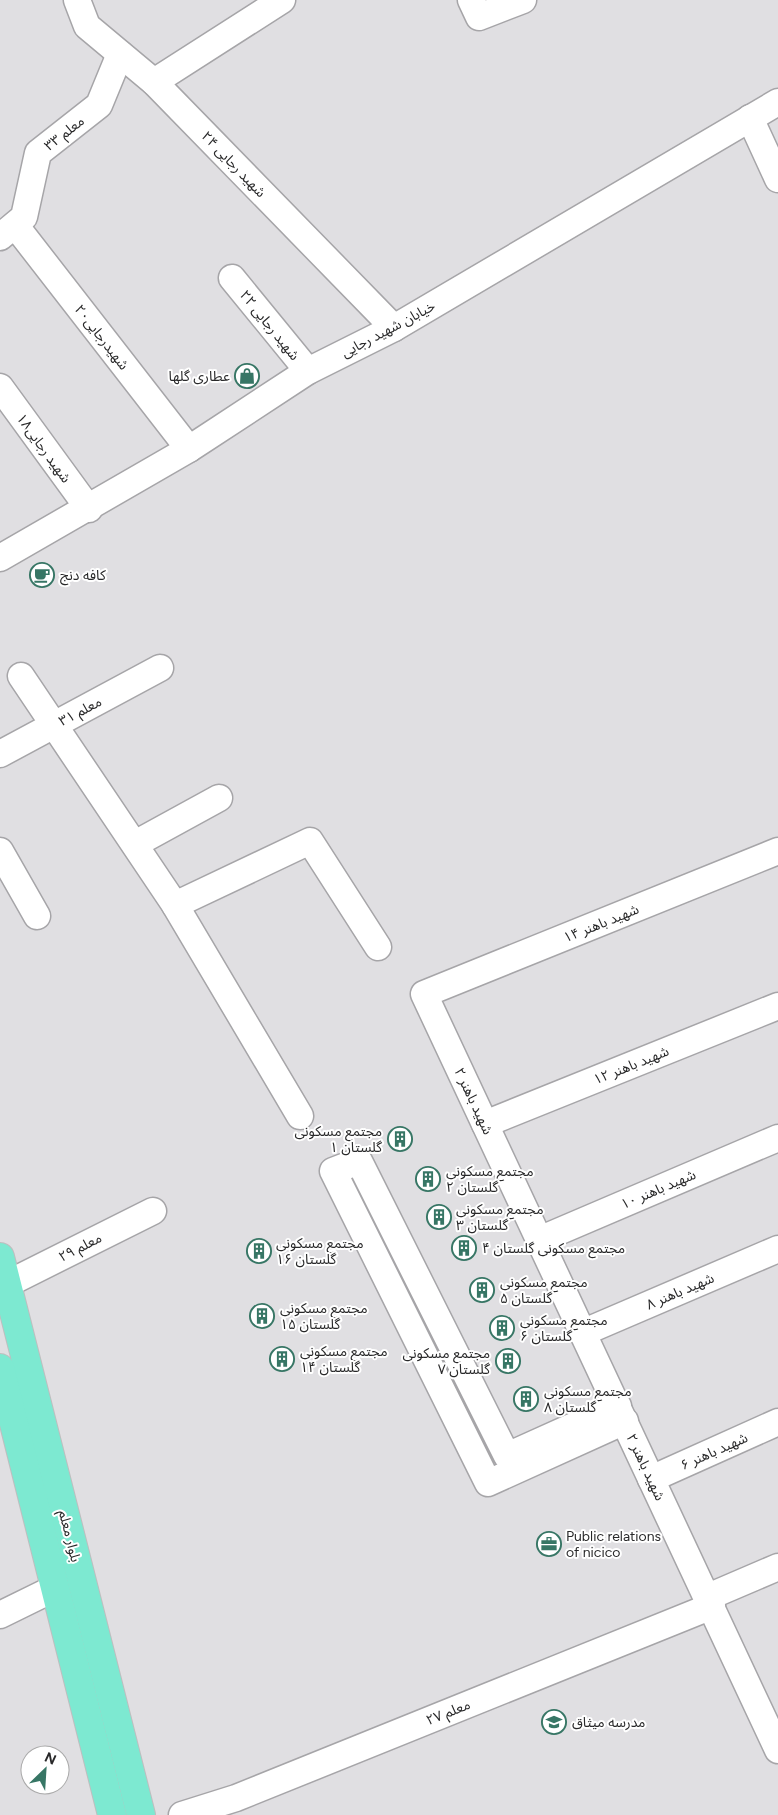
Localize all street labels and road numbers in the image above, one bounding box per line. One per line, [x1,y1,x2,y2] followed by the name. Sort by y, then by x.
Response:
[41,112,89,156] street label: معلم ۳۳
[198,128,269,201] street label: شهید رجایی ۲۴
[236,287,303,364] street label: شهید رجایی ۲۲
[338,298,438,361] street label: خیابان شهید رجایی
[71,301,132,373] street label: شهیدرجایی۲۰
[13,410,74,486] street label: شهید رجایی۱۸
[56,693,106,732] street label: معلم ۳۱
[561,901,641,946] street label: شهید باهنر ۱۴
[591,1043,671,1088] street label: شهید باهنر ۱۲
[451,1065,496,1137] street label: شهید باهنر ۲
[618,1166,698,1213] street label: شهید باهنر ۱۰
[56,1229,106,1267] street label: معلم ۲۹
[644,1270,717,1313] street label: شهید باهنر ۸
[678,1429,751,1474] street label: شهید باهنر ۶
[623,1431,668,1503] street label: شهید باهنر ۲
[53,1508,84,1565] street label: بلوار معلم
[424,1696,474,1731] street label: معلم ۲۷

